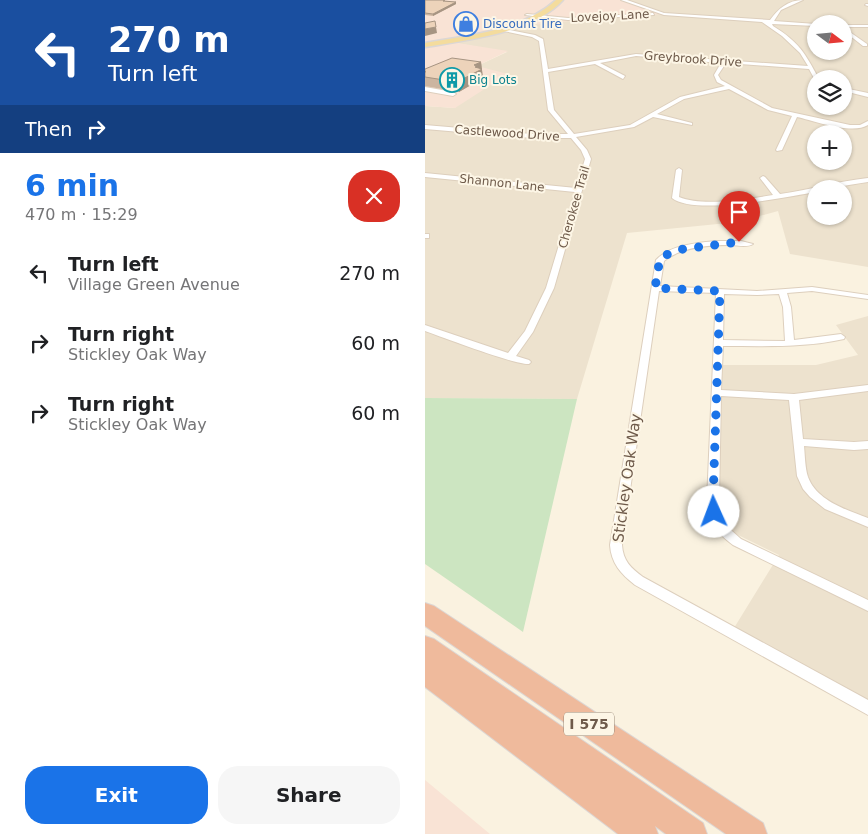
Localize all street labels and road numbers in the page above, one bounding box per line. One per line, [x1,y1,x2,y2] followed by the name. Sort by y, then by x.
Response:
[570,7,650,25] street label: Lovejoy Lane
[644,49,742,69] street label: Greybrook Drive
[454,122,560,144] street label: Castlewood Drive
[556,164,592,250] street label: Cherokee Trail
[459,172,545,194] street label: Shannon Lane
[609,412,645,544] street label: Stickley Oak Way
[564,712,614,736] road number: I 575

